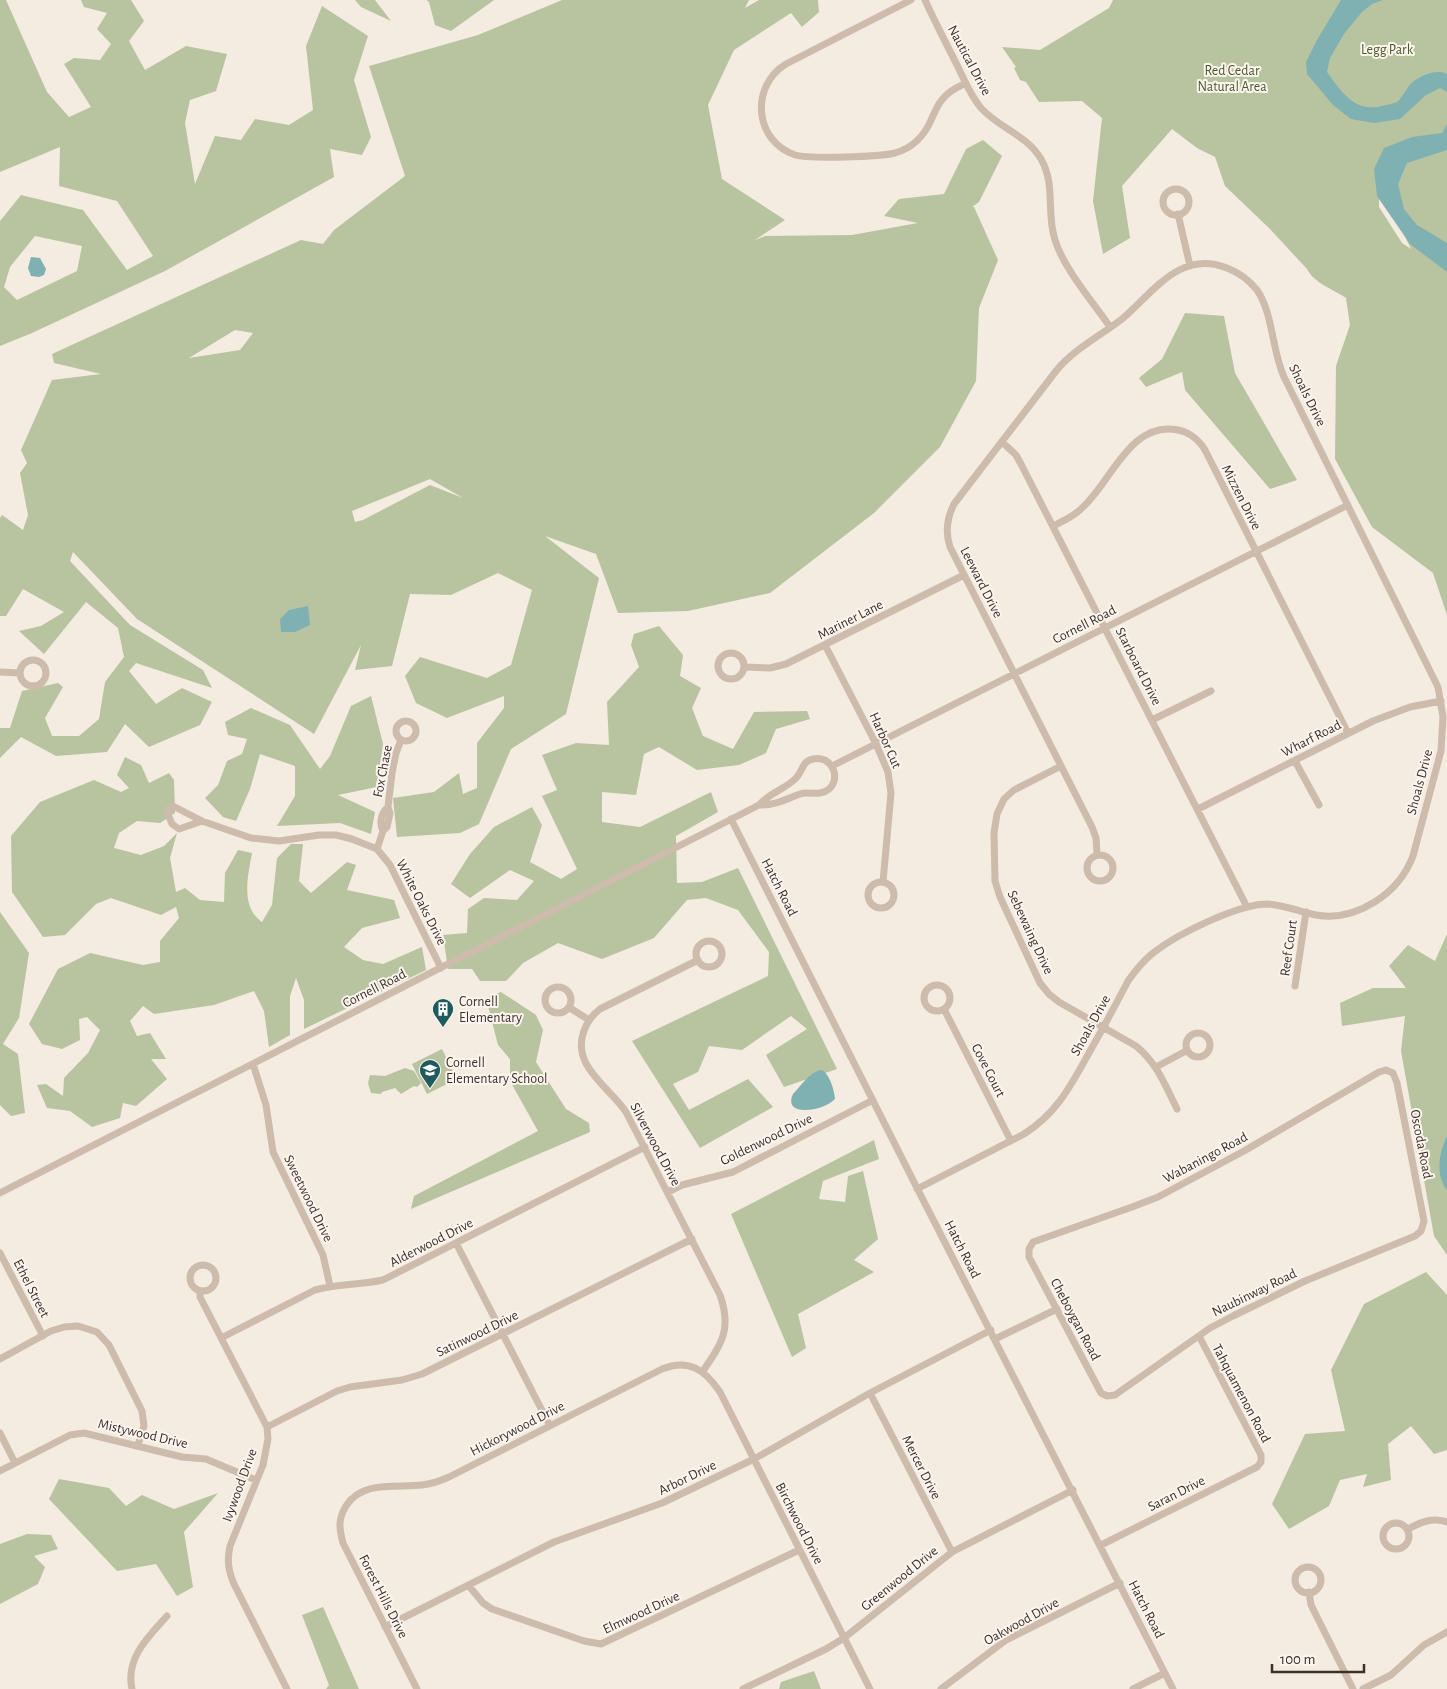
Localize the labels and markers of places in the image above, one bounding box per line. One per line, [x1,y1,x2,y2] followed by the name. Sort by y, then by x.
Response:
[459,995,522,1025] place label: Cornell Elementary
[431,997,455,1028] building icon: Cornell Elementary
[446,1056,548,1086] place label: Cornell Elementary School
[418,1058,442,1089] school or university icon: Cornell Elementary School

